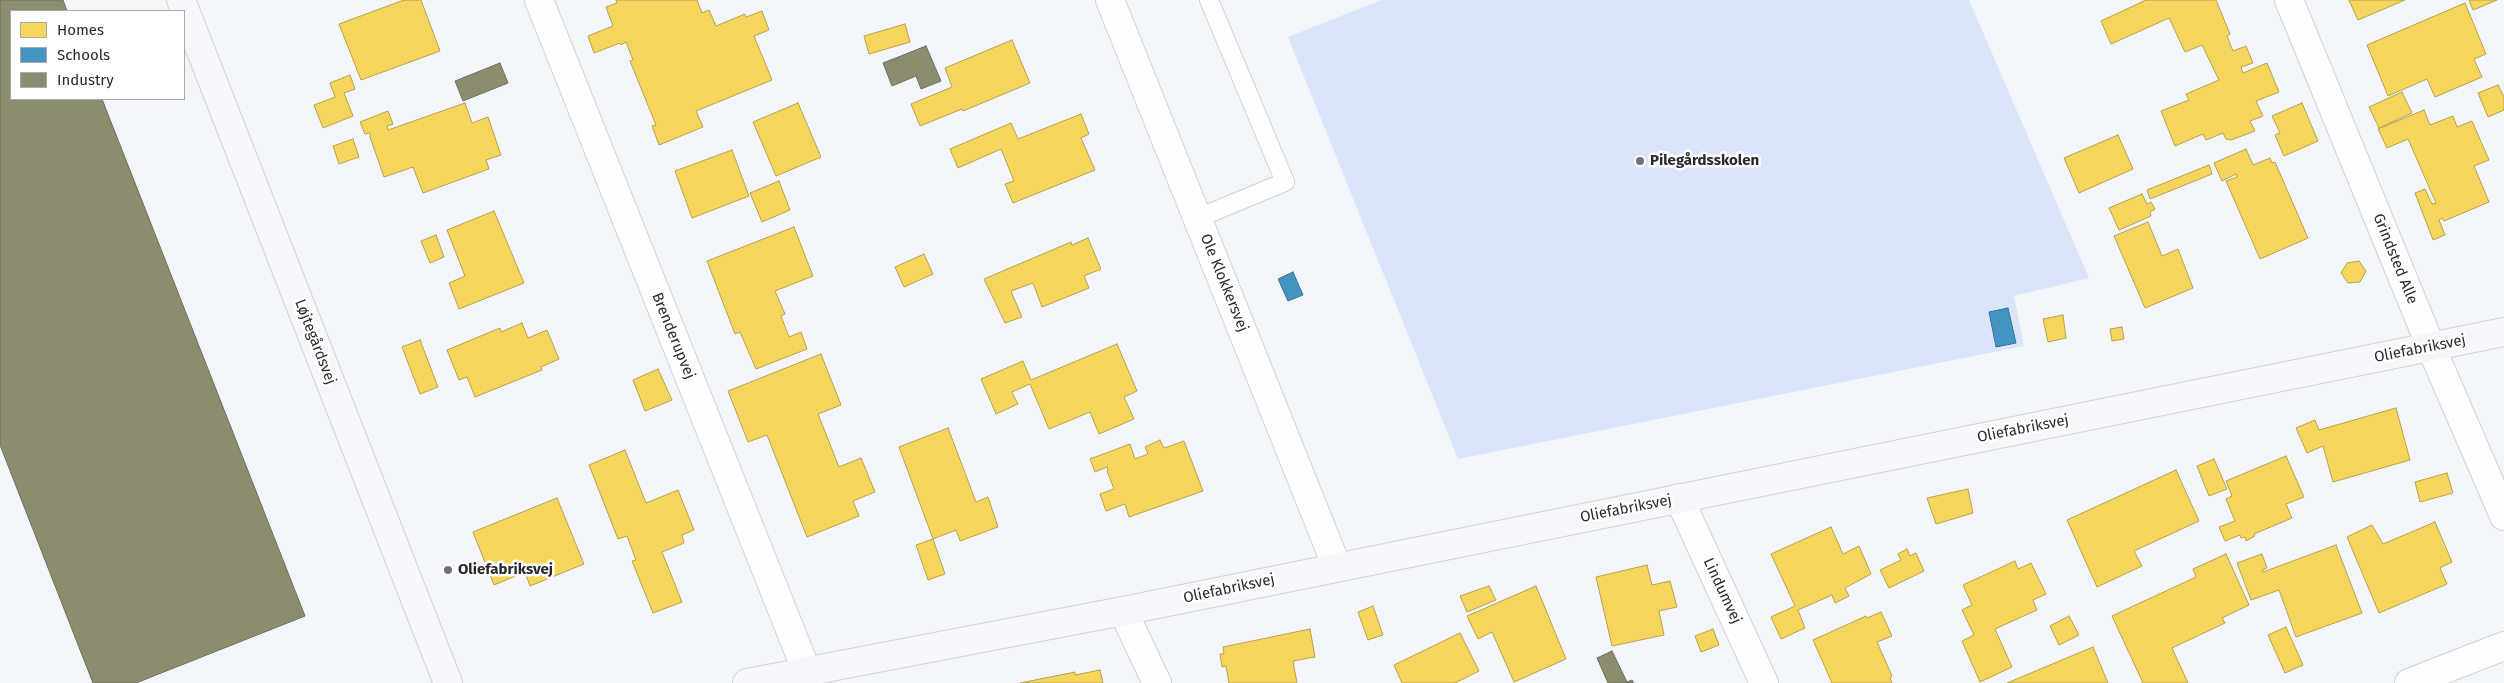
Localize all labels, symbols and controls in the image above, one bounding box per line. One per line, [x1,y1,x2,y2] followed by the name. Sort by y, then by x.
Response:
[10,10,185,100] legend
[57,21,104,39] text: Homes
[57,46,110,64] text: Schools
[57,71,114,89] text: Industry
[1650,152,1759,170] place label: Pilegårdsskolen
[1634,155,1646,167] marker: Pilegårdsskolen
[2369,211,2421,307] street label: Grindsted Alle
[1196,231,1252,335] street label: Ole Klokkersvej
[647,290,699,382] street label: Brenderupvej
[290,297,340,387] street label: Løjtegårdsvej
[2373,331,2467,367] street label: Oliefabriksvej
[1976,411,2070,447] street label: Oliefabriksvej
[1579,491,1673,527] street label: Oliefabriksvej
[1699,555,1745,627] street label: Lindumvej
[458,561,553,579] place label: Oliefabriksvej
[442,564,454,576] marker: Oliefabriksvej
[1182,571,1276,607] street label: Oliefabriksvej

